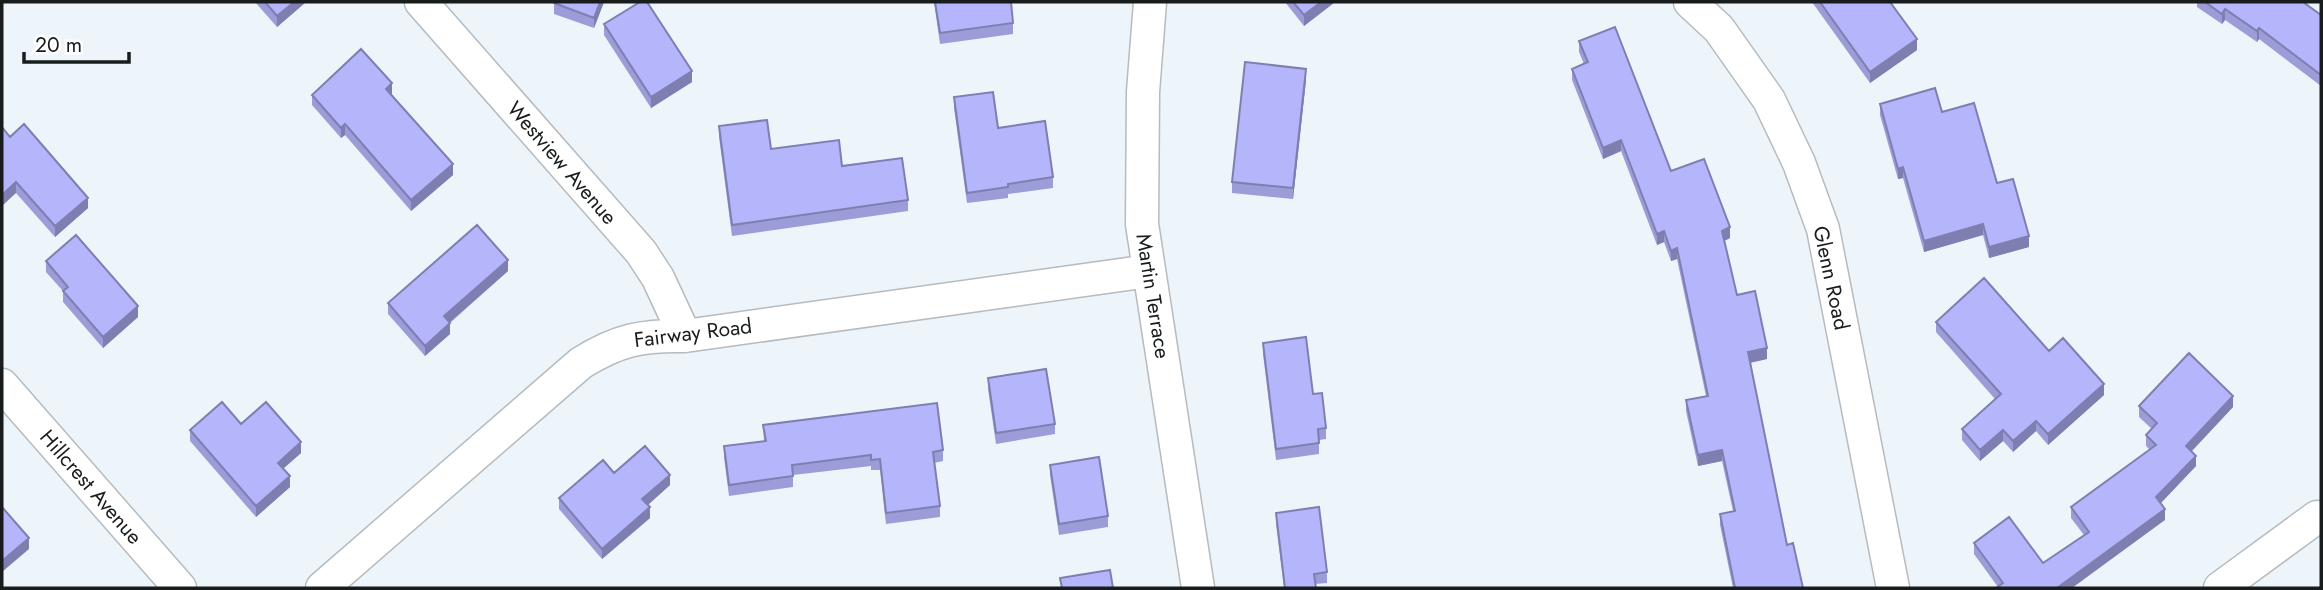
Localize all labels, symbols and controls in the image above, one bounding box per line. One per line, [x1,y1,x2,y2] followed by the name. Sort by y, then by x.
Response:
[24,21,130,65] scale bar
[35,30,82,60] text: 20 m
[500,95,624,231] street label: Westview Avenue
[1805,223,1857,333] street label: Glenn Road
[1128,231,1178,361] street label: Martin Terrace
[632,311,754,355] street label: Fairway Road
[33,423,149,551] street label: Hillcrest Avenue

